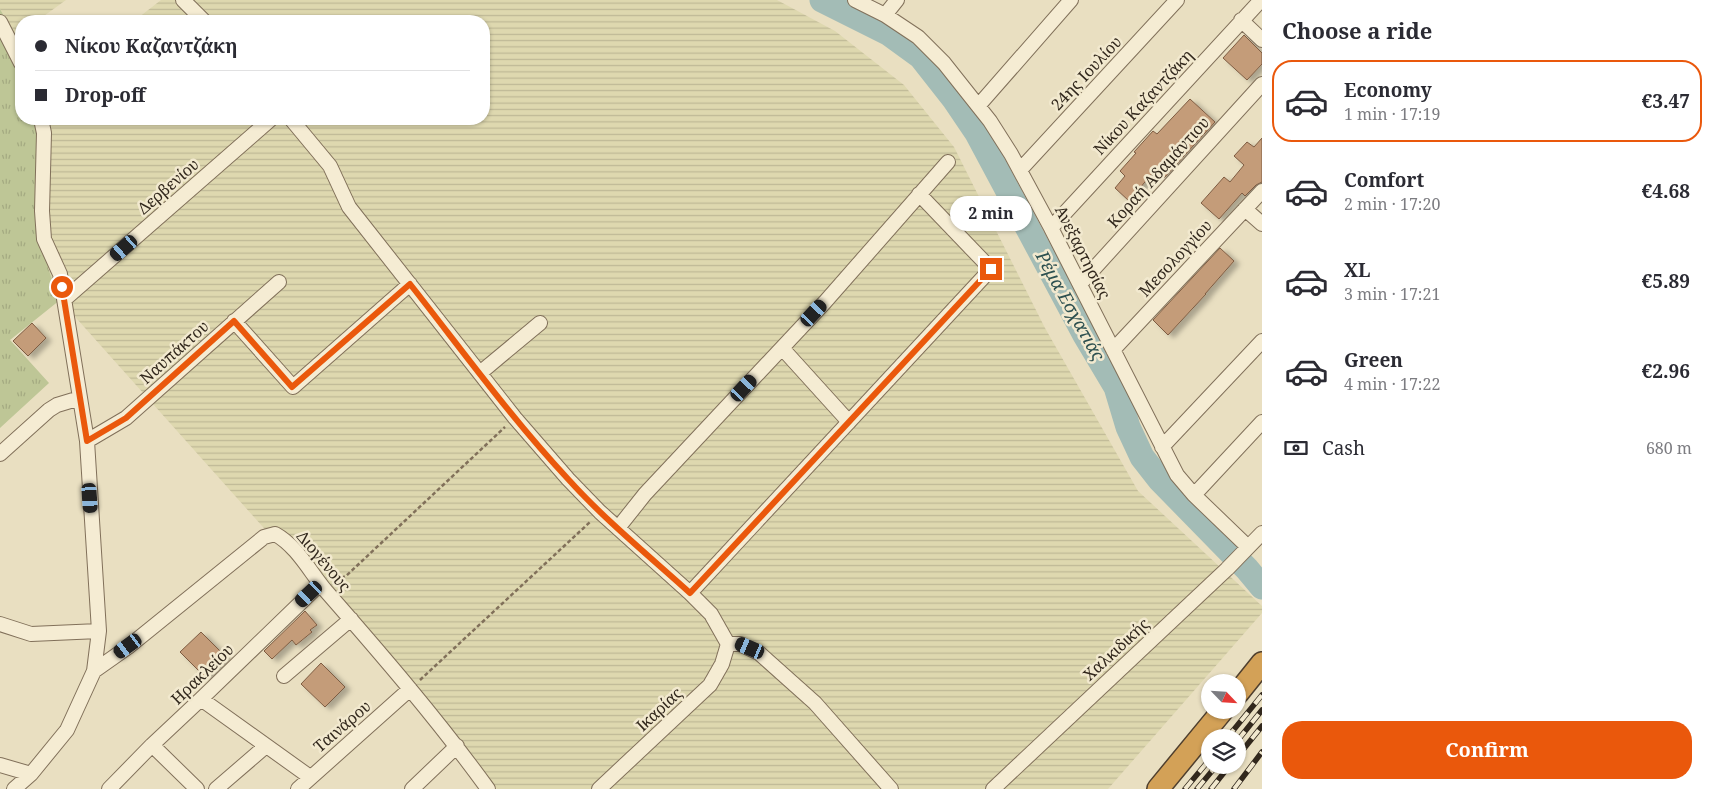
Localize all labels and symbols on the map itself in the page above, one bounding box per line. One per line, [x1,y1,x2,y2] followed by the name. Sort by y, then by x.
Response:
[1046,31,1126,115] street label: 24ης Ιουλίου
[1088,45,1198,159] street label: Νίκου Καζαντζάκη
[1102,112,1214,232] street label: Κοραή Αδαμάντιου
[133,153,203,219] street label: Δερβενίου
[950,196,1032,232] callout: 2 min
[1050,201,1116,303] street label: Ανεξαρτησίας
[1133,215,1217,301] street label: Μεσολογγίου
[107,232,140,264] car
[1030,245,1111,365] water label: Ρέμα Εσχατιάς
[980,258,1002,280] route end
[51,276,73,298] route start
[798,297,829,329] car
[135,315,213,389] street label: Ναυπάκτου
[728,372,759,404] car
[81,483,98,513] car
[292,526,356,596] street label: Διογένους
[292,578,325,610] car
[1078,613,1154,685] street label: Χαλκιδικής
[111,631,144,661] car
[733,635,766,661] car
[166,639,238,709] street label: Ηρακλείου
[1201,674,1246,719] north arrow
[631,682,687,736] street label: Ικαρίας
[309,695,375,757] street label: Ταινάρου

